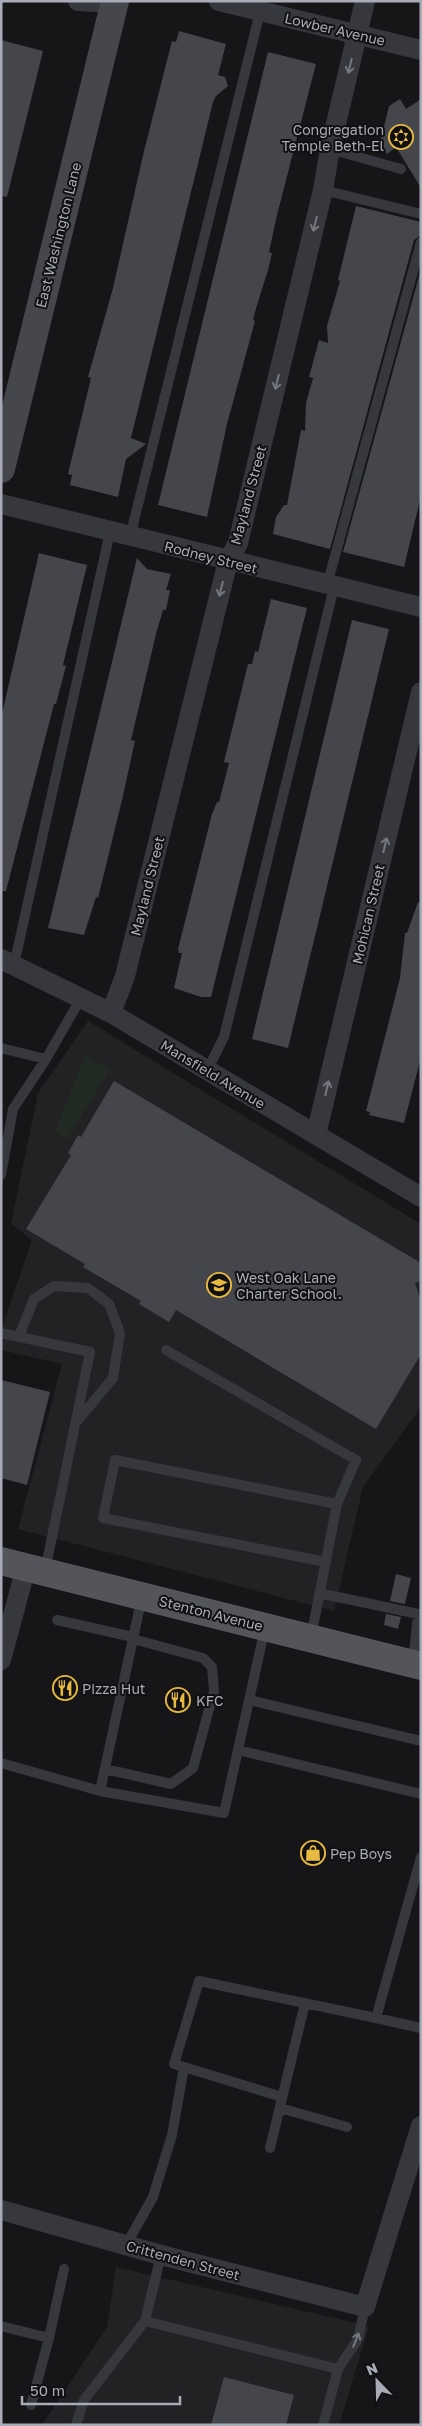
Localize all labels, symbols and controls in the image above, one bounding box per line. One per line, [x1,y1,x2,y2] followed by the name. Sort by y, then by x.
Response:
[283,9,387,49] street label: Lowber Avenue
[345,57,354,73] one-way arrow
[281,121,384,154] place label: Congregation Temple Beth-El
[388,124,414,150] synagogue icon: Congregation Temple Beth-El
[32,160,84,310] street label: East Washington Lane
[310,216,319,232] one-way arrow
[272,374,281,390] one-way arrow
[227,444,269,546] street label: Mayland Street
[163,537,259,577] street label: Rodney Street
[215,581,225,597] one-way arrow
[126,834,168,938] street label: Mayland Street
[381,837,390,853] one-way arrow
[348,862,388,966] street label: Mohican Street
[158,1036,268,1112] street label: Mansfield Avenue
[323,1080,332,1096] one-way arrow
[236,1269,342,1302] place label: West Oak Lane Charter School.
[206,1272,232,1298] school or university icon: West Oak Lane Charter School.
[157,1592,265,1634] street label: Stenton Avenue
[52,1675,78,1701] restaurant icon: Pizza Hut
[82,1680,145,1697] place label: Pizza Hut
[165,1687,191,1713] restaurant icon: KFC
[196,1692,223,1709] place label: KFC
[300,1840,326,1866] shop icon: Pep Boys
[330,1845,392,1862] place label: Pep Boys
[124,2237,242,2283] street label: Crittenden Street
[352,2333,361,2348] one-way arrow
[352,2356,402,2406] north arrow
[364,2359,380,2378] text: N
[22,2374,180,2406] scale bar
[30,2381,65,2399] text: 50 m

